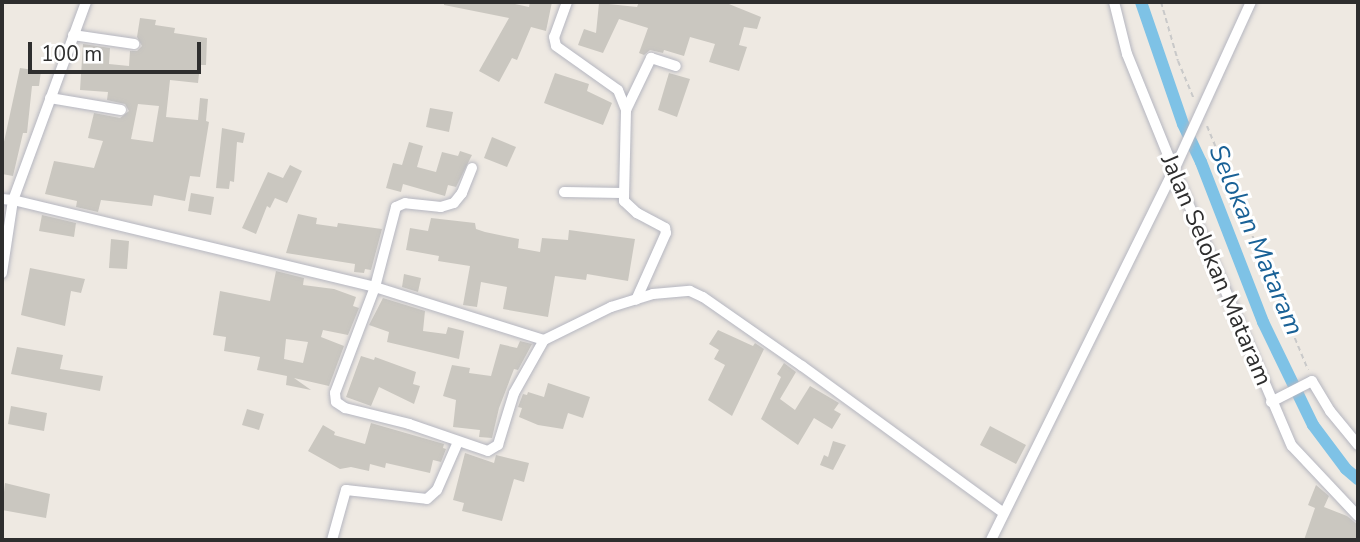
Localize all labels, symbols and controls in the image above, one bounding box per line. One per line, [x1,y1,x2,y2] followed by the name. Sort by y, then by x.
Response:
[32,28,205,72] scale bar
[41,40,102,68] text: 100 m
[1202,140,1310,340] water label: Selokan Mataram
[1154,150,1278,390] street label: Jalan Selokan Mataram

